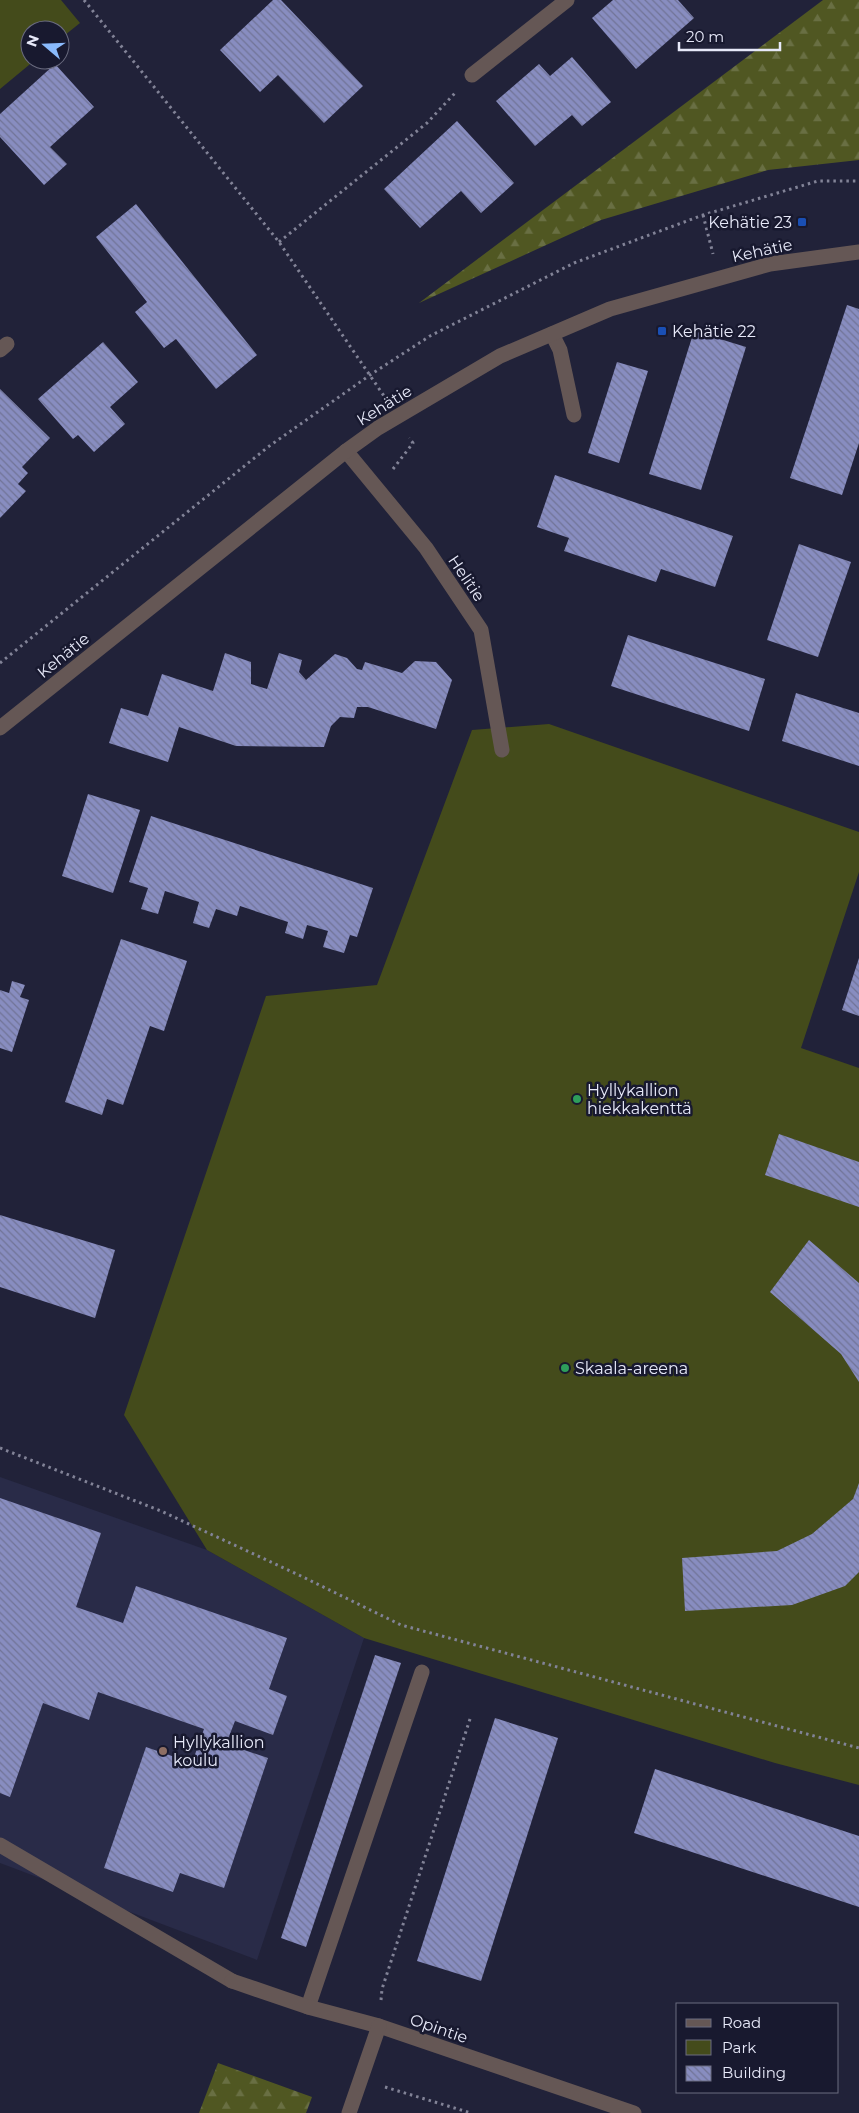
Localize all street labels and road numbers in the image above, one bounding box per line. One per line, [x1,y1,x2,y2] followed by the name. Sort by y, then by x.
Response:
[730,235,794,266] street label: Kehätie
[353,381,415,430] street label: Kehätie
[444,552,489,605] street label: Helitie
[33,629,93,682] street label: Kehätie
[407,2010,470,2047] street label: Opintie

